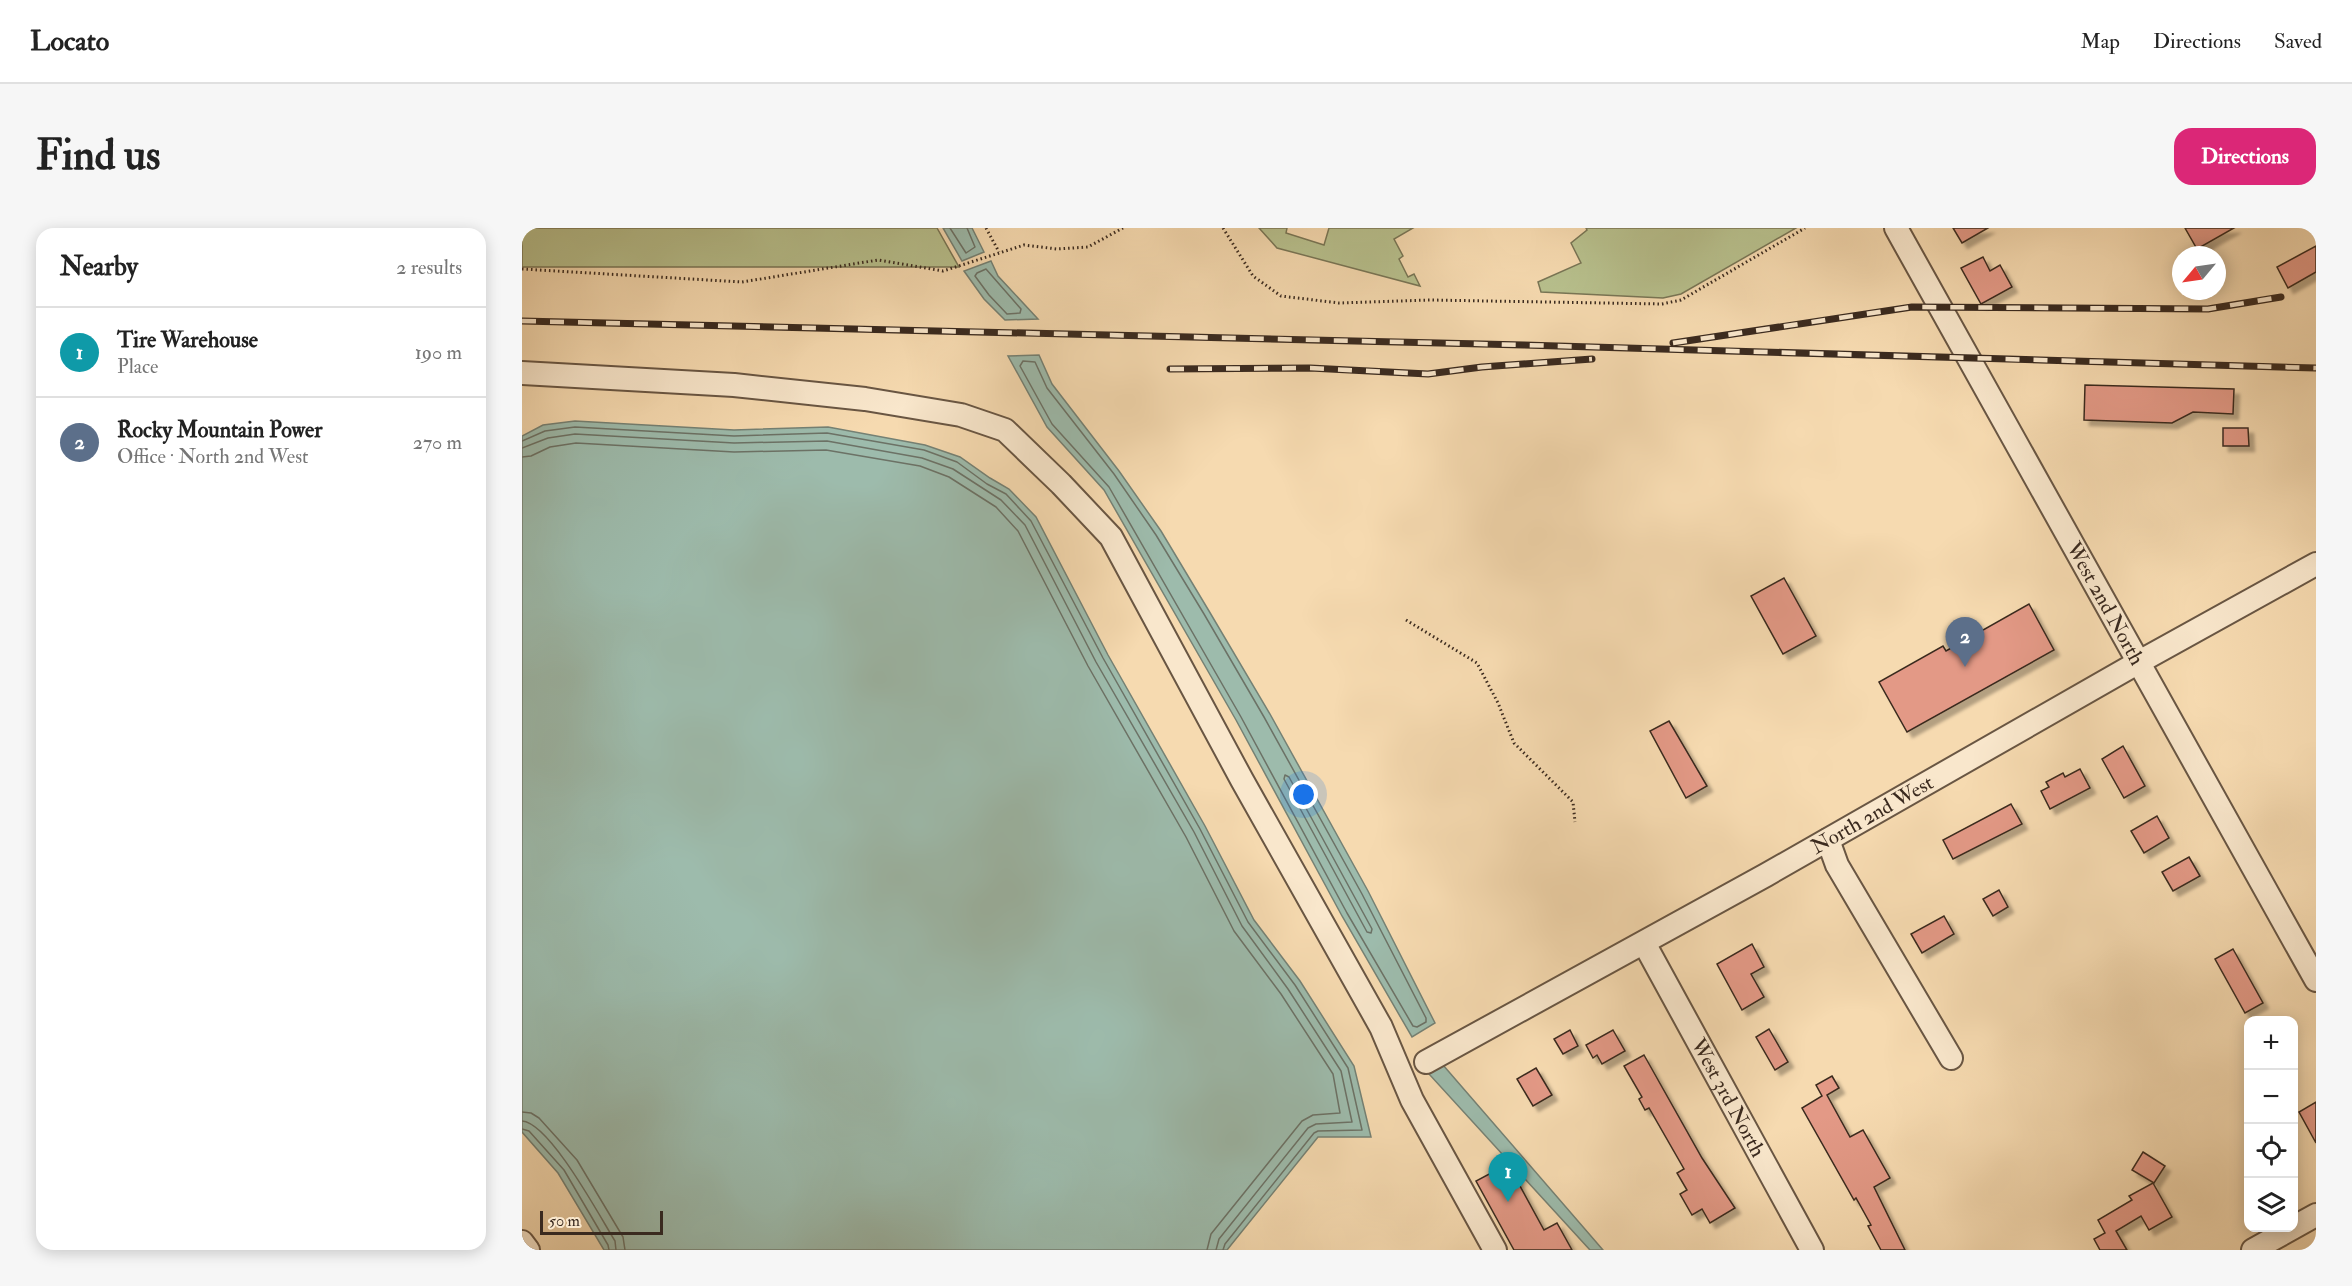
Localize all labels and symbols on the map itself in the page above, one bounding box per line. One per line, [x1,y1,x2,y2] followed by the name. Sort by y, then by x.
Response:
[2172,246,2226,300] north arrow
[2060,536,2150,670] street label: West 2nd North
[1946,618,1984,667] pin: 2
[1806,769,1939,861] street label: North 2nd West
[1289,780,1318,809] your location
[1684,1033,1771,1162] street label: West 3rd North
[1488,1152,1528,1202] pin: 1
[540,1208,663,1236] scale bar

